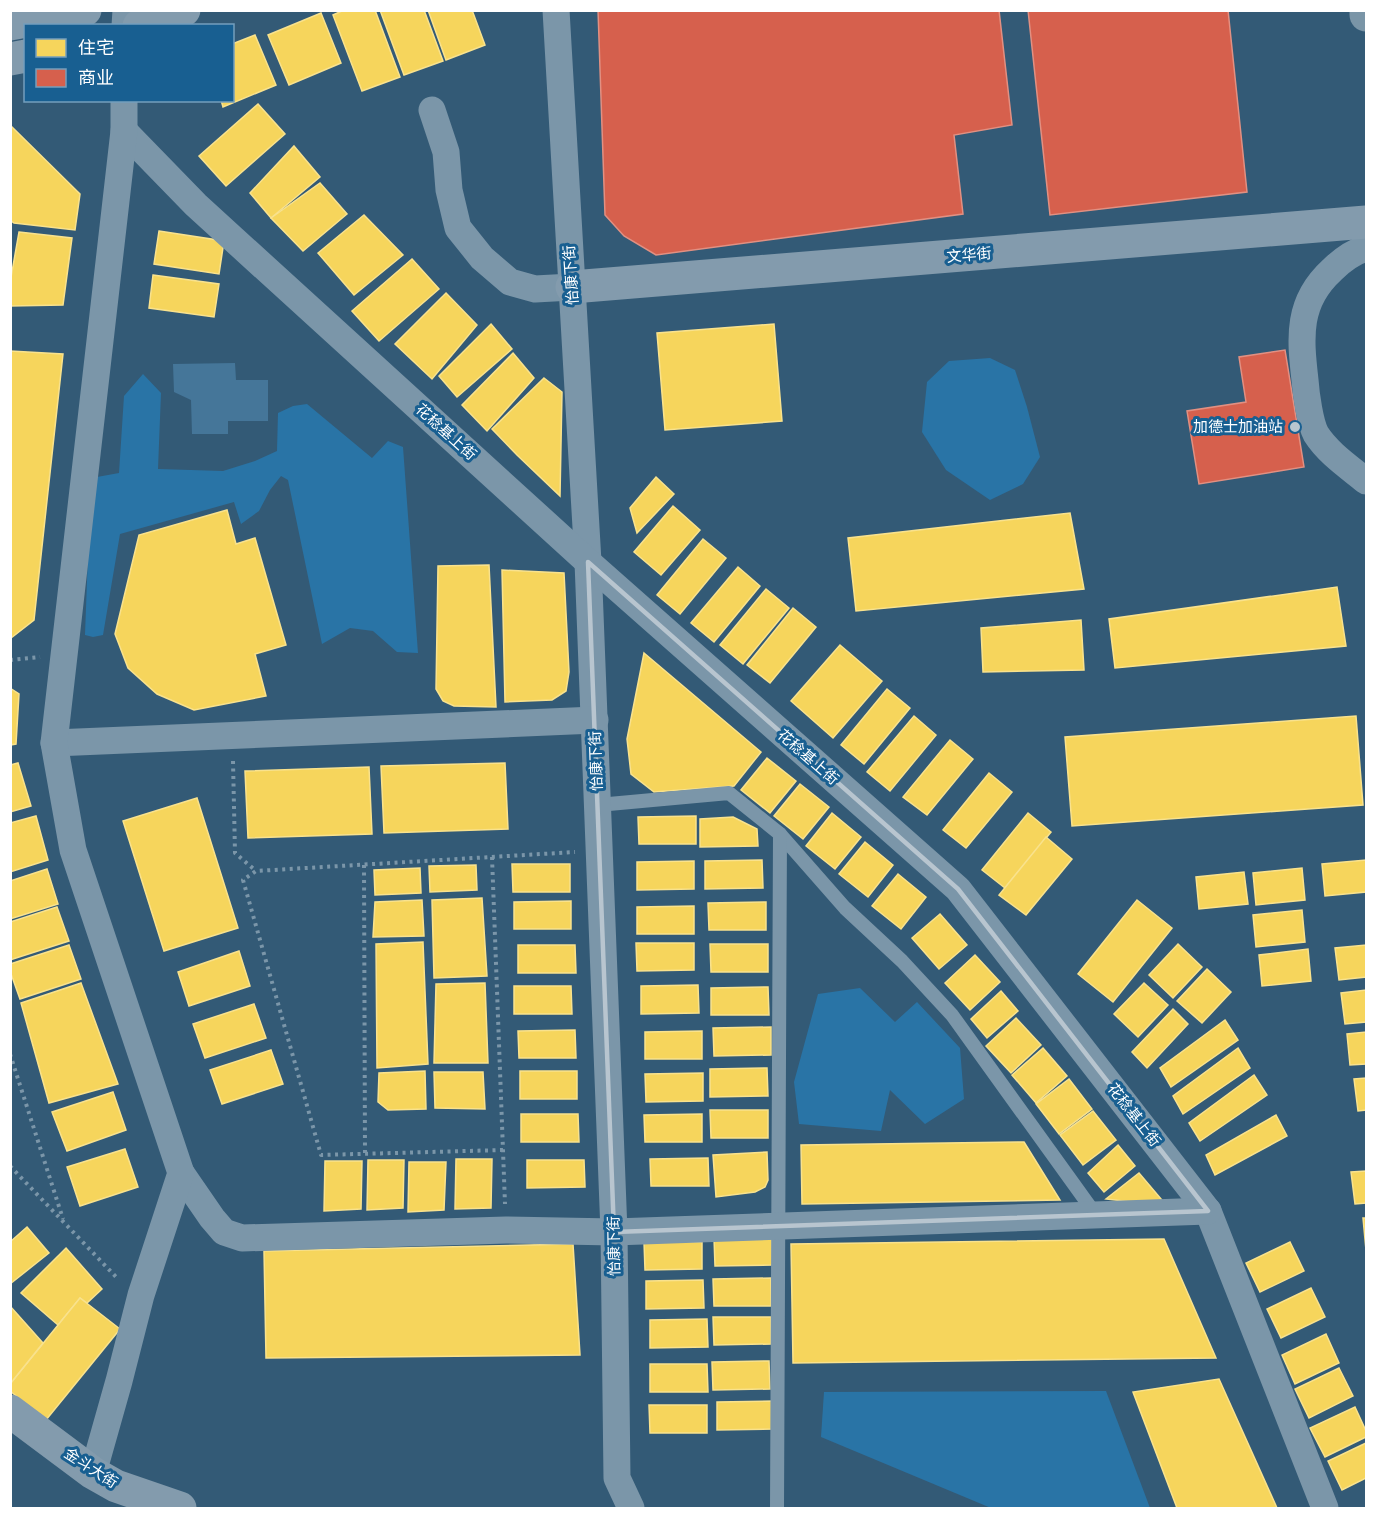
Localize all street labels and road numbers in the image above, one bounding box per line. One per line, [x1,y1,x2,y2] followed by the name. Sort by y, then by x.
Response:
[560,244,582,306] street label: 怡康下街
[946,244,992,266] street label: 文华街
[412,400,480,464] street label: 花稔基上街
[774,726,842,788] street label: 花稔基上街
[586,731,606,791] street label: 怡康下街
[1104,1080,1164,1150] street label: 花稔基上街
[604,1216,624,1276] street label: 怡康下街
[61,1444,121,1492] street label: 金斗大街

